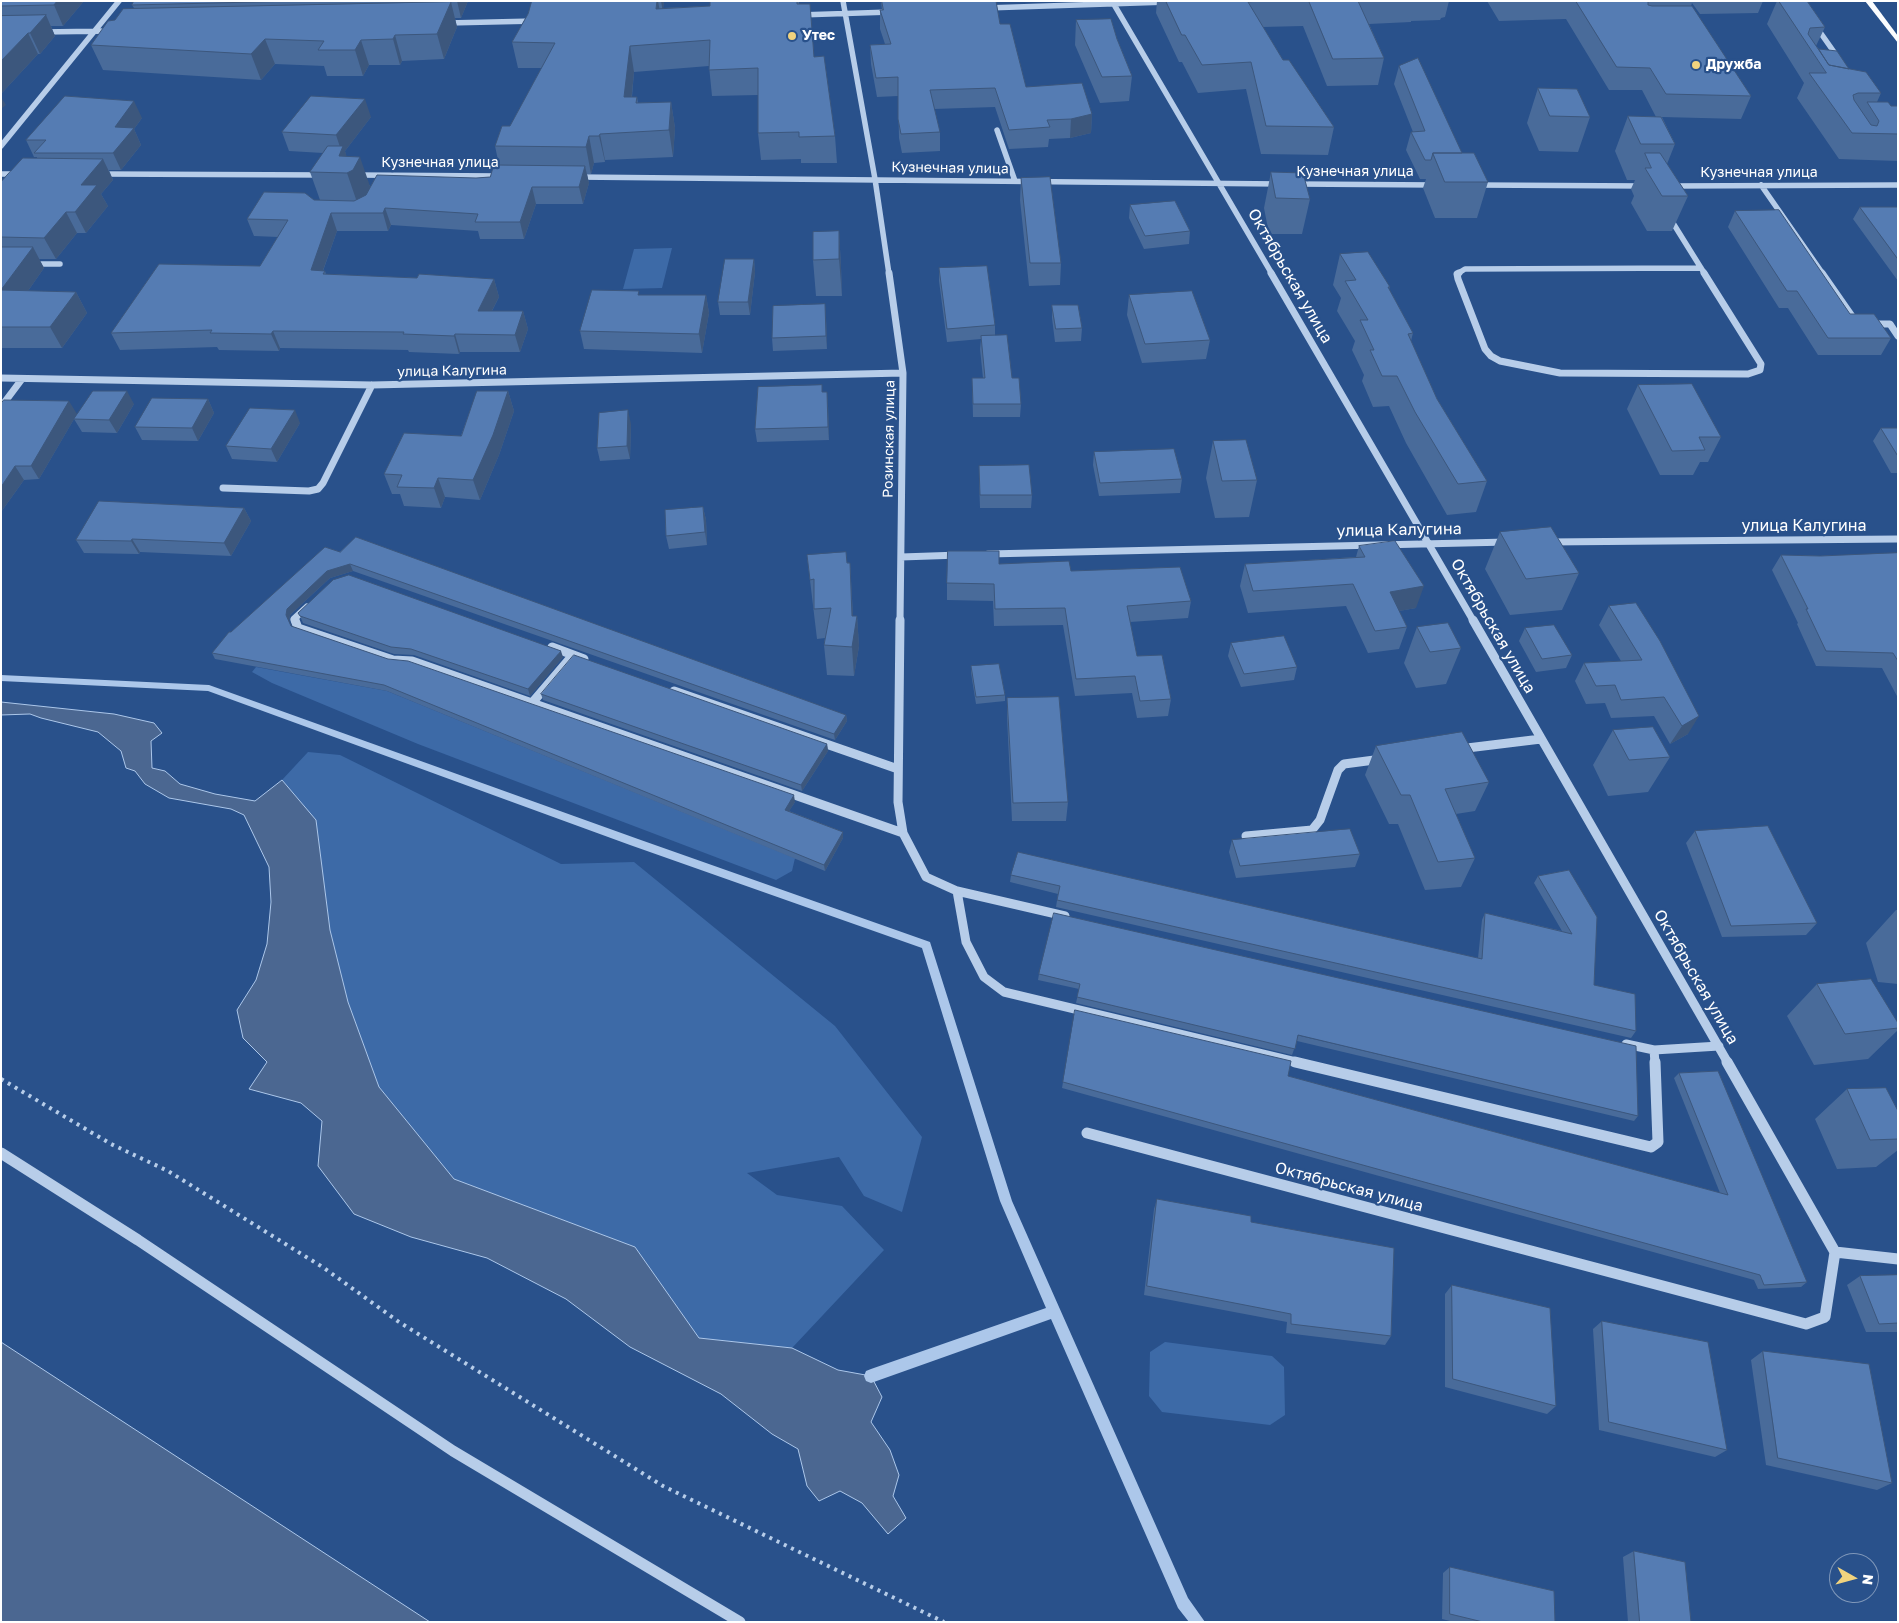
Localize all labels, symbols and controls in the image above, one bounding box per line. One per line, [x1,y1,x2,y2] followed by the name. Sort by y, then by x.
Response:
[802,28,835,44] place label: Утес
[786,30,798,42] marker: Утес
[1706,57,1761,73] place label: Дружба
[1690,59,1702,71] marker: Дружба
[381,155,499,171] street label: Кузнечная улица
[891,159,1009,177] street label: Кузнечная улица
[1296,164,1414,180] street label: Кузнечная улица
[1700,165,1818,181] street label: Кузнечная улица
[1244,205,1336,347] street label: Октябрьская улица
[397,362,507,380] street label: улица Калугина
[880,380,898,498] street label: Розинская улица
[1741,516,1867,536] street label: улица Калугина
[1336,519,1462,541] street label: улица Калугина
[1447,555,1539,697] street label: Октябрьская улица
[1650,906,1742,1048] street label: Октябрьская улица
[1273,1158,1425,1216] street label: Октябрьская улица
[1829,1553,1879,1603] north arrow
[1859,1573,1877,1586] text: N

